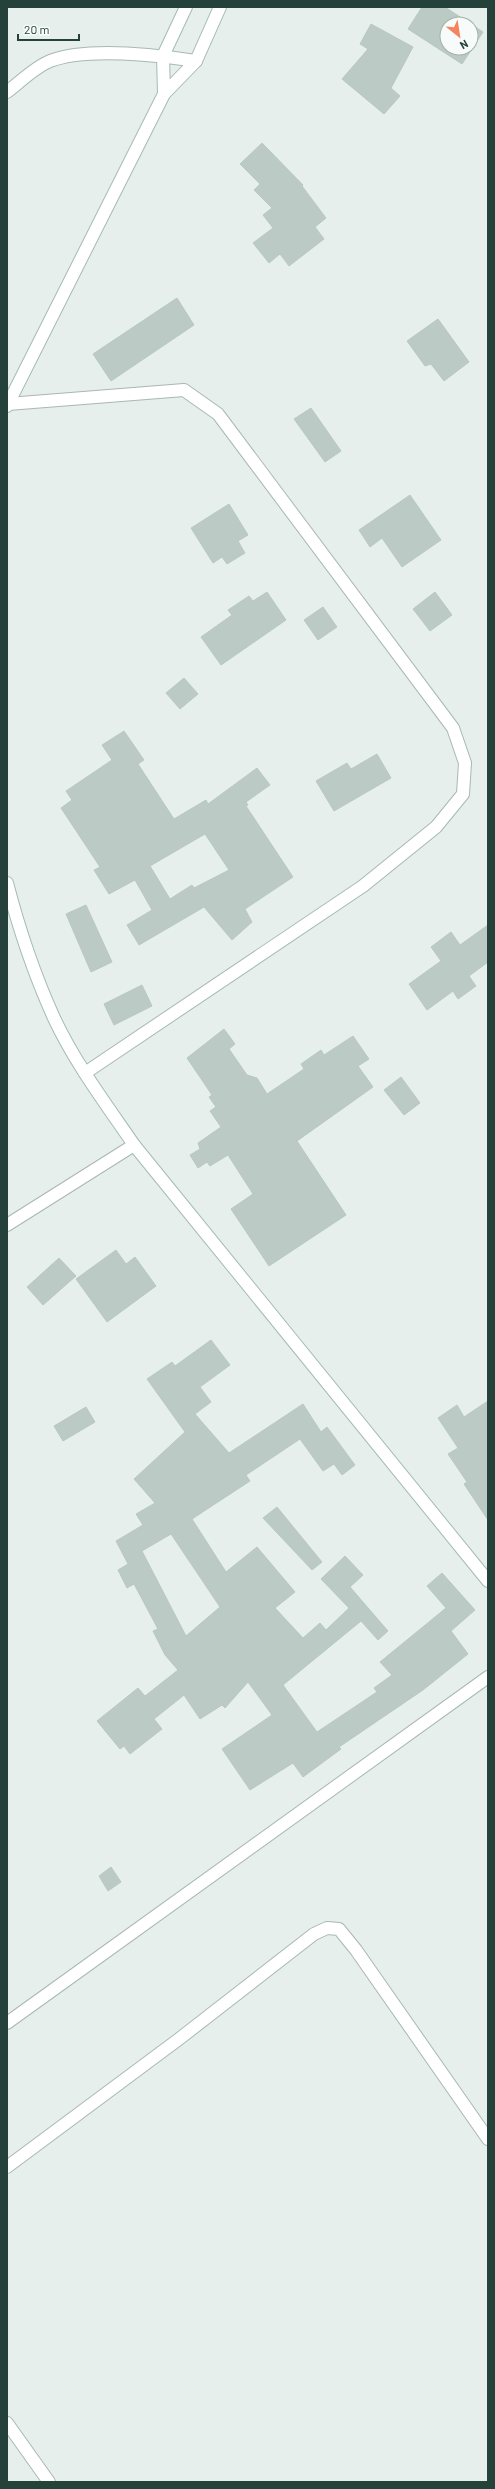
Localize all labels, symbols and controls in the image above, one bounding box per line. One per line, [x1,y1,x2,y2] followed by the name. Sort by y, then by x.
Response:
[18,16,79,42] scale bar
[439,16,479,56] north arrow
[24,22,50,36] text: 20 m
[458,38,471,53] text: N

